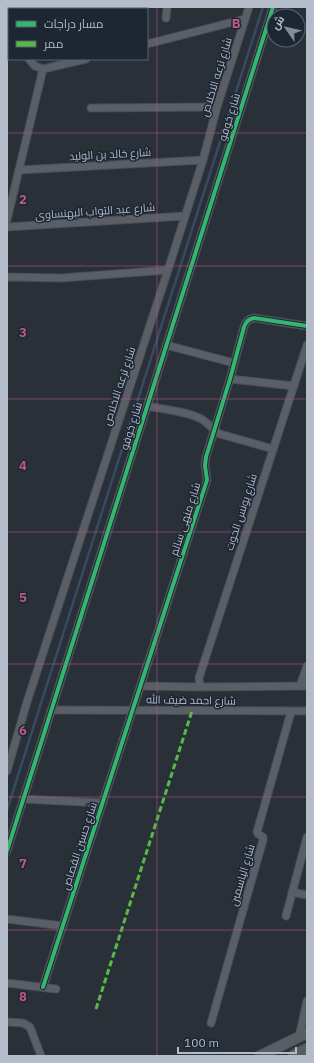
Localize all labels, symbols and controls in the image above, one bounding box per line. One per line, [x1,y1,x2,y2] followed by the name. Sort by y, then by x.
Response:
[8,8,148,60] legend
[266,8,306,48] north arrow
[268,13,287,32] text: ش
[232,15,241,32] text: B
[44,16,103,31] text: مسار دراجات
[43,36,63,51] text: ممر
[197,36,236,119] street label: شارع ترعه الاخلاص
[215,91,244,143] street label: شارع خوفو
[68,145,152,164] street label: شارع خالد بن الوليد
[19,191,27,208] text: 2
[35,200,156,223] street label: شارع عبد التواب البهنساوى
[19,324,27,341] text: 3
[100,345,139,428] street label: شارع ترعه الاخلاص
[117,400,146,452] street label: شارع خوفو
[19,457,27,474] text: 4
[222,472,261,553] street label: شارع يونس الحوت
[167,481,204,558] street label: شارع منهى سالم
[19,589,27,606] text: 5
[146,691,236,709] street label: شارع احمد ضيف الله
[19,722,27,739] text: 6
[58,800,101,892] street label: شارع حسين القصاص
[226,842,258,908] street label: شارع الياسمين
[19,855,27,872] text: 7
[19,988,27,1005] text: 8
[178,1029,296,1055] scale bar
[184,1035,219,1050] text: 100 m

